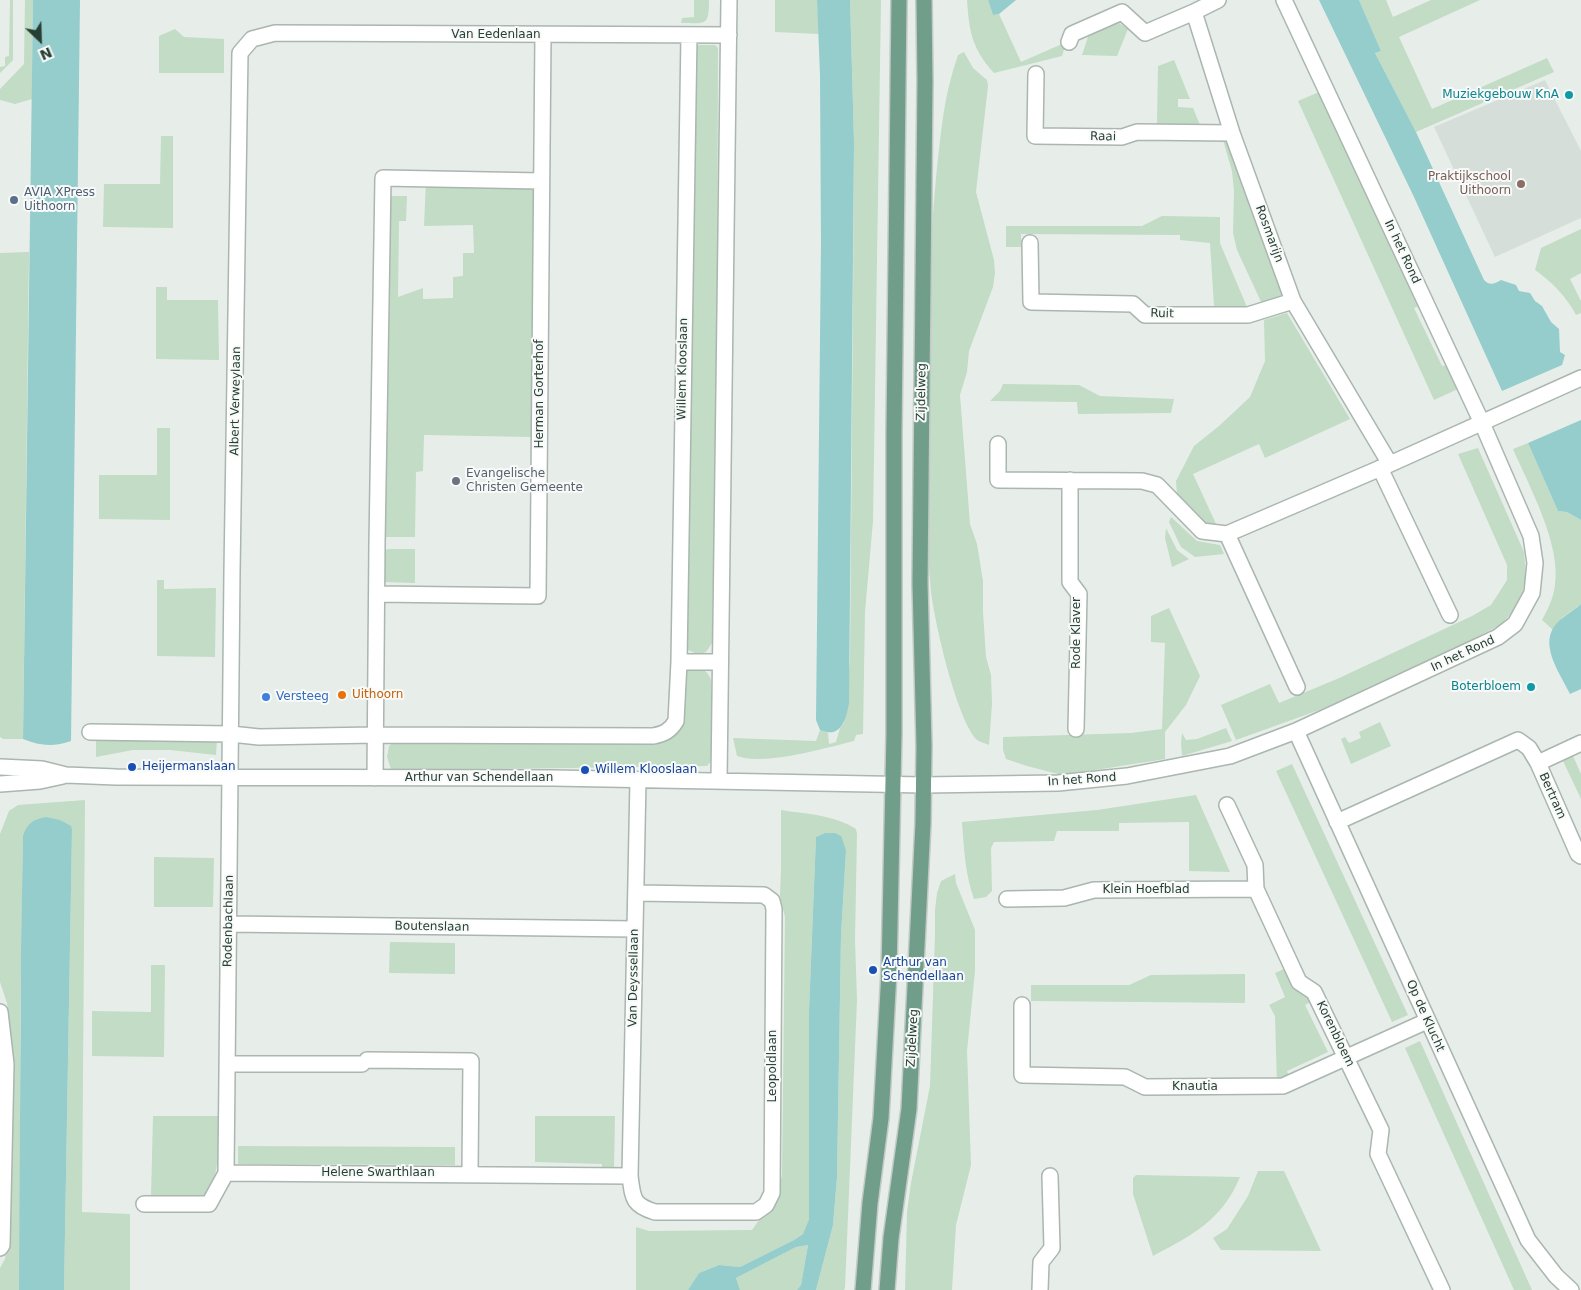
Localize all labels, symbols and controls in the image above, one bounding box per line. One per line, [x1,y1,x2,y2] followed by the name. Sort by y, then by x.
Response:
[15,15,65,65] north arrow
[451,28,541,42] street label: Van Eedenlaan
[37,44,55,63] text: N
[1442,88,1559,102] place label: Muziekgebouw KnA
[1563,89,1575,101] marker: Muziekgebouw KnA
[1090,130,1116,144] street label: Raai
[1428,170,1511,198] place label: Praktijkschool Uithoorn
[1515,178,1527,190] marker: Praktijkschool Uithoorn
[24,186,95,214] place label: AVIA XPress Uithoorn
[8,194,20,206] marker: AVIA XPress Uithoorn
[1252,204,1286,264] street label: Rosmarijn
[1381,218,1423,286] street label: In het Rond
[1150,306,1174,322] street label: Ruit
[675,318,691,420] street label: Willem Klooslaan
[533,339,547,449] street label: Herman Gorterhof
[228,346,244,456] street label: Albert Verweylaan
[914,363,930,421] street label: Zijdelweg
[466,467,583,495] place label: Evangelische Christen Gemeente
[450,475,462,487] marker: Evangelische Christen Gemeente
[1070,597,1084,669] street label: Rode Klaver
[1429,633,1497,675] street label: In het Rond
[1451,680,1521,694] place label: Boterbloem
[1525,681,1537,693] marker: Boterbloem
[352,688,403,702] place label: Uithoorn
[336,689,348,701] marker: Uithoorn
[276,690,329,704] place label: Versteeg
[260,691,272,703] marker: Versteeg
[142,760,236,774] place label: Heijermanslaan
[126,761,138,773] marker: Heijermanslaan
[595,763,697,777] place label: Willem Klooslaan
[579,764,591,776] marker: Willem Klooslaan
[1047,770,1117,790] street label: In het Rond
[405,771,553,785] street label: Arthur van Schendellaan
[1535,771,1569,821] street label: Bertram
[221,875,237,967] street label: Rodenbachlaan
[1102,883,1190,897] street label: Klein Hoefblad
[394,919,470,935] street label: Boutenslaan
[626,929,642,1027] street label: Van Deyssellaan
[883,956,964,984] place label: Arthur van Schendellaan
[867,964,879,976] marker: Arthur van Schendellaan
[1403,978,1447,1054] street label: Op de Klucht
[1313,999,1357,1069] street label: Korenbloem
[904,1009,922,1067] street label: Zijdelweg
[766,1030,780,1102] street label: Leopoldlaan
[1172,1080,1218,1094] street label: Knautia
[321,1166,435,1180] street label: Helene Swarthlaan

